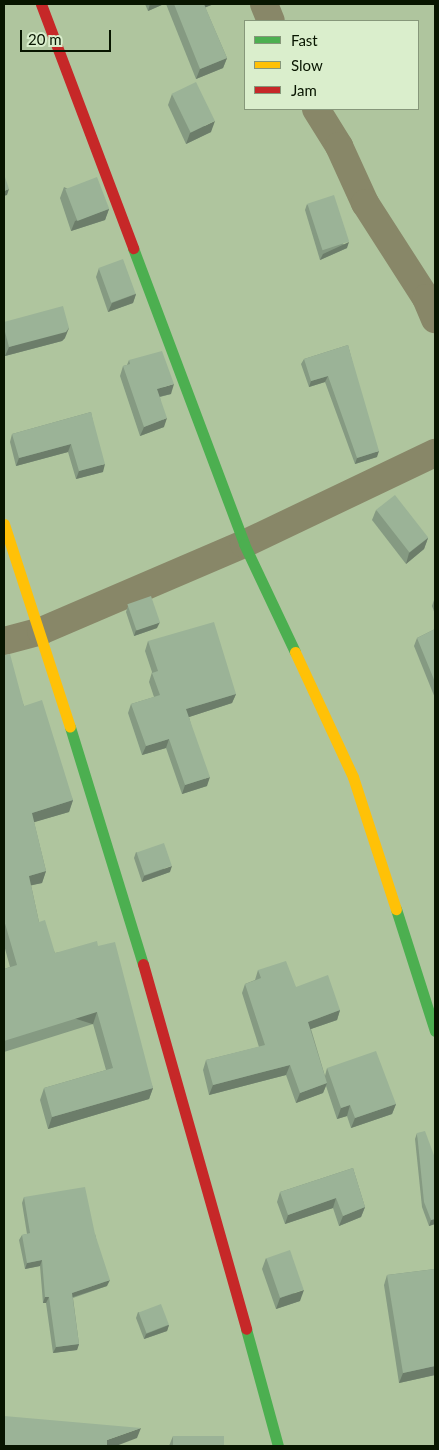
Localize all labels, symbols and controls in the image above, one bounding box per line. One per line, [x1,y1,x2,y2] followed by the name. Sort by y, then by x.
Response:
[22,20,114,52] scale bar
[244,20,419,110] legend
[28,30,62,48] text: 20 m
[291,31,318,49] text: Fast
[291,56,323,74] text: Slow
[291,81,317,99] text: Jam

